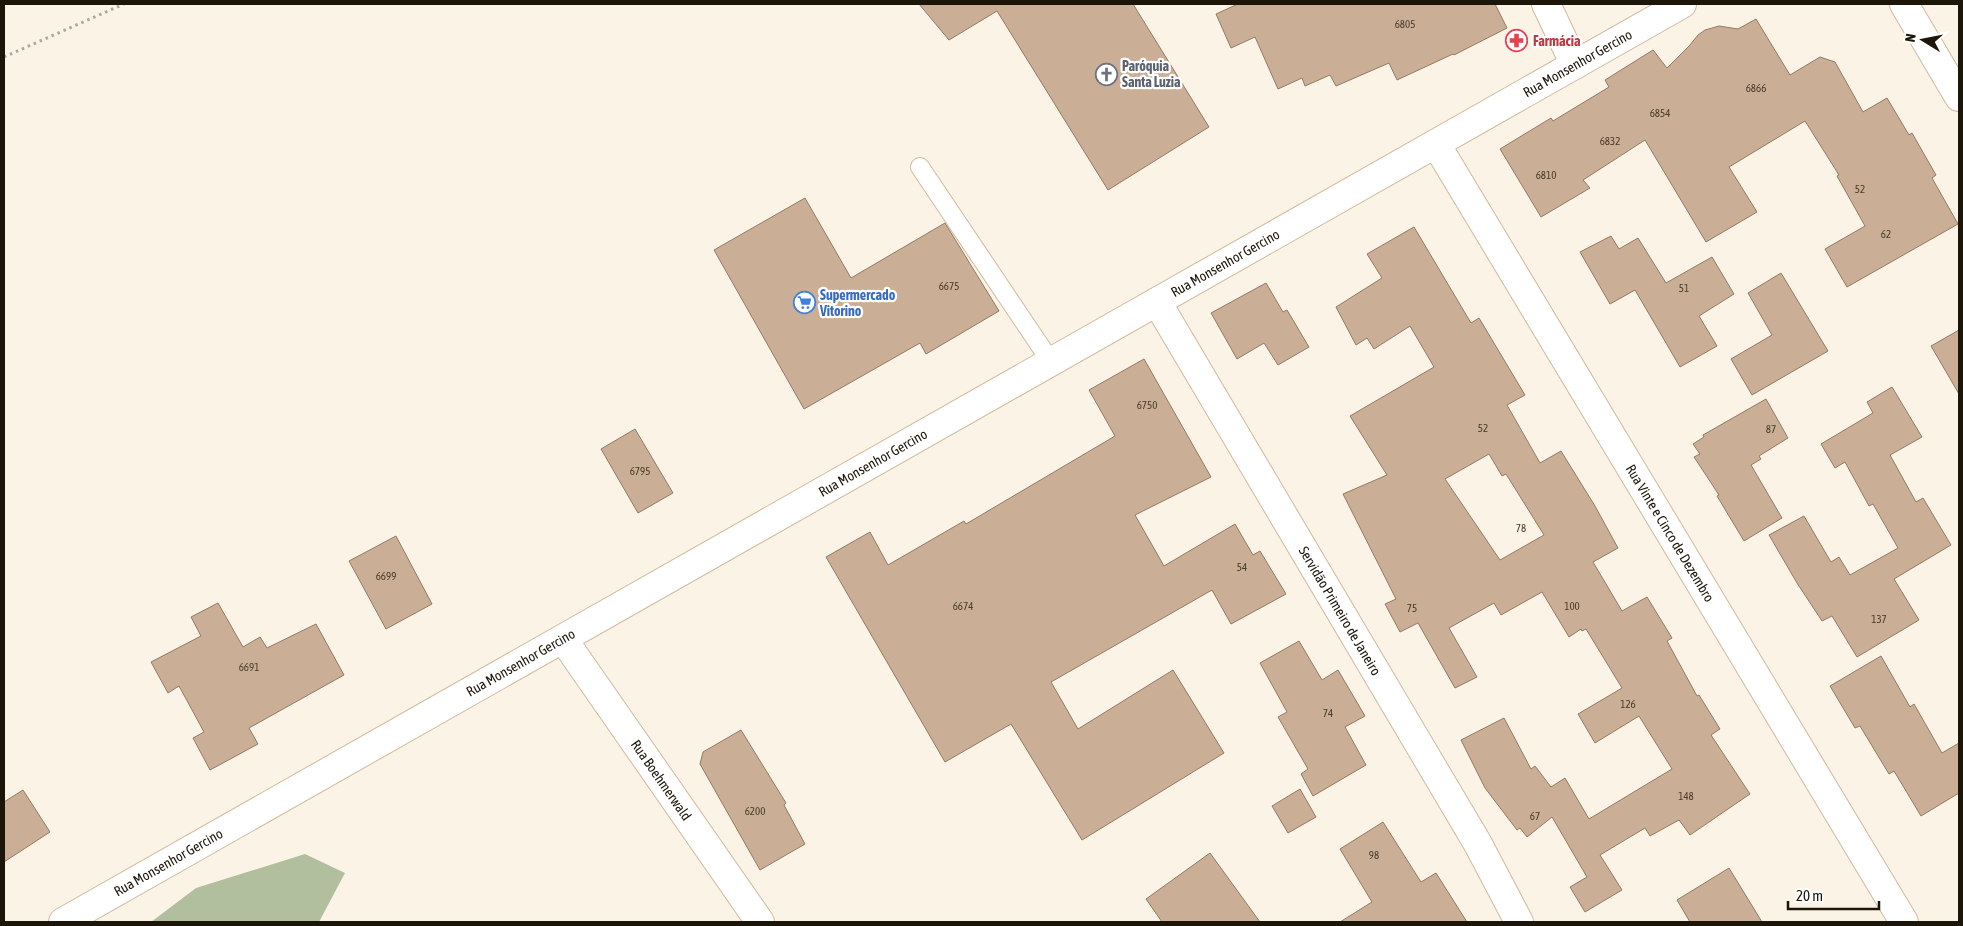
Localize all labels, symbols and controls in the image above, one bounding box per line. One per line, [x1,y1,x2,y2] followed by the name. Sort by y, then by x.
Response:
[1898,15,1948,65] north arrow
[1395,18,1415,30] house number: 6805
[1520,26,1635,100] street label: Rua Monsenhor Gercino
[1505,29,1529,53] pharmacy icon: Farmácia
[1902,32,1919,43] text: N
[1533,33,1581,49] place label: Farmácia
[1122,58,1181,90] place label: Paróquia Santa Luzia
[1094,62,1118,86] church icon: Paróquia Santa Luzia
[1746,82,1766,94] house number: 6866
[1650,107,1670,119] house number: 6854
[1600,135,1620,147] house number: 6832
[1536,169,1556,181] house number: 6810
[1855,183,1865,195] house number: 52
[1168,226,1282,300] street label: Rua Monsenhor Gercino
[1881,228,1891,240] house number: 62
[939,280,959,292] house number: 6675
[1679,282,1689,294] house number: 51
[819,287,896,319] place label: Supermercado Vitorino
[792,291,816,315] supermarket icon: Supermercado Vitorino
[1137,399,1157,411] house number: 6750
[1478,422,1488,434] house number: 52
[1766,423,1776,435] house number: 87
[816,426,930,500] street label: Rua Monsenhor Gercino
[1623,461,1717,605] street label: Rua Vinte e Cinco de Dezembro
[630,465,650,477] house number: 6795
[1516,522,1526,534] house number: 78
[1296,544,1384,678] street label: Servidão Primeiro de Janeiro
[1237,561,1247,573] house number: 54
[376,570,396,582] house number: 6699
[953,600,973,612] house number: 6674
[1564,600,1580,612] house number: 100
[1407,602,1417,614] house number: 75
[1871,613,1887,625] house number: 137
[463,625,578,700] street label: Rua Monsenhor Gercino
[239,661,259,673] house number: 6691
[1620,698,1636,710] house number: 126
[1323,707,1333,719] house number: 74
[628,737,695,823] street label: Rua Boehmerwald
[1678,790,1694,802] house number: 148
[745,805,765,817] house number: 6200
[1530,810,1540,822] house number: 67
[111,825,225,899] street label: Rua Monsenhor Gercino
[1369,849,1379,861] house number: 98
[1788,878,1879,910] scale bar
[1796,887,1823,904] text: 20 m

